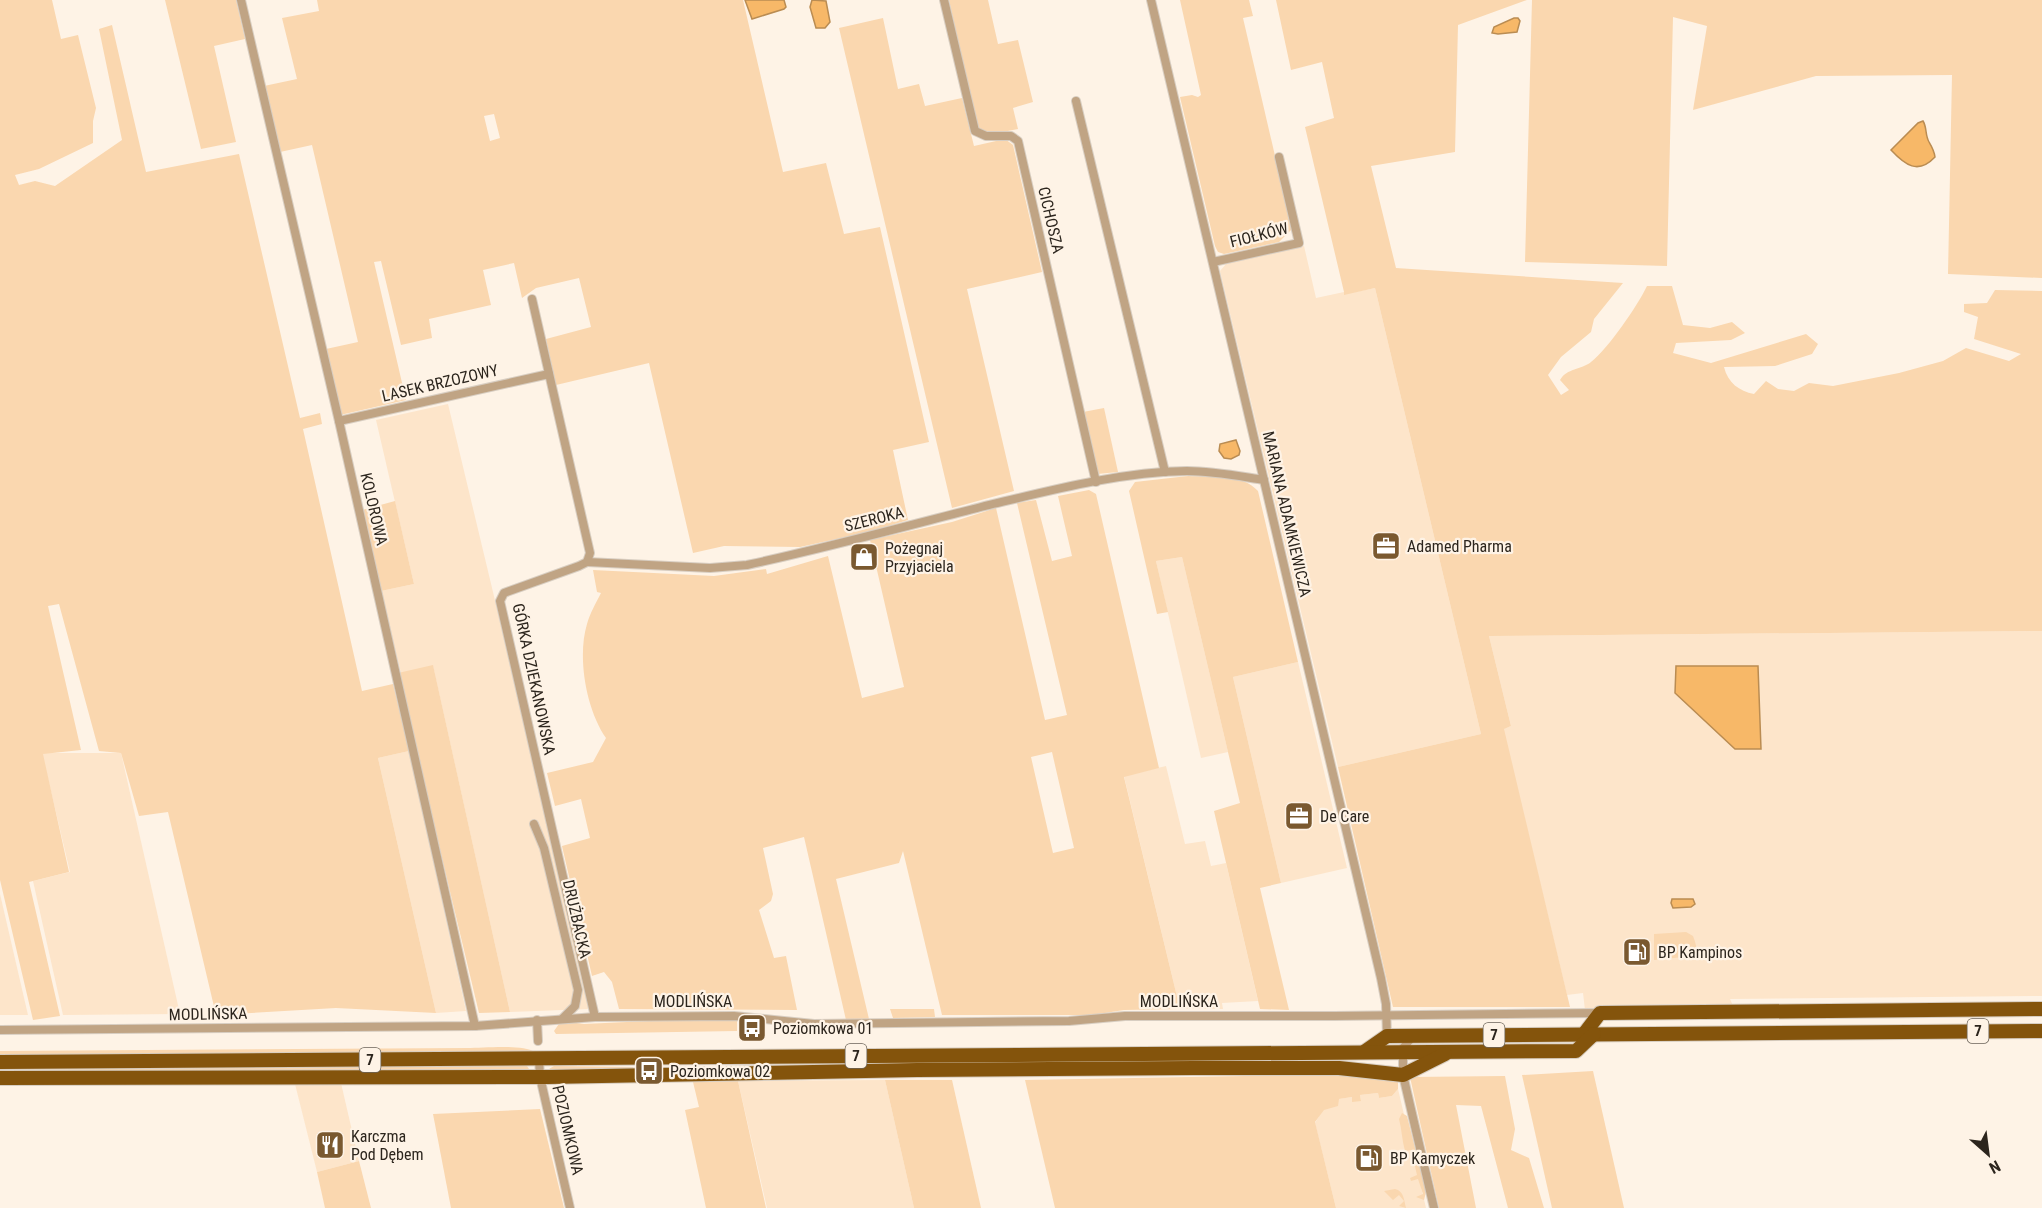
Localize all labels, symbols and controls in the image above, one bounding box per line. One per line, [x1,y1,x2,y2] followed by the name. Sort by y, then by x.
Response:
[1034,185,1068,255] street label: CICHOSZA
[1228,218,1290,251] street label: FIOŁKÓW
[380,360,501,406] street label: LASEK BRZOZOWY
[1259,429,1315,599] street label: MARIANA ADAMKIEWICZA
[356,471,392,547] street label: KOLOROWA
[842,502,906,536] street label: SZEROKA
[1370,530,1402,562] office icon: Adamed Pharma
[1407,537,1512,556] place label: Adamed Pharma
[885,539,954,576] place label: Pożegnaj Przyjaciela
[848,541,880,573] shop icon: Pożegnaj Przyjaciela
[509,601,560,756] street label: GÓRKA DZIEKANOWSKA
[1283,800,1315,832] office icon: De Care
[1320,807,1369,826] place label: De Care
[559,878,595,960] street label: DRUŻBACKA
[1621,936,1653,968] fuel station icon: BP Kampinos
[1658,943,1742,962] place label: BP Kampinos
[654,992,732,1011] street label: MODLIŃSKA
[1140,992,1218,1011] street label: MODLIŃSKA
[169,1004,247,1024] street label: MODLIŃSKA
[736,1012,768,1044] bus stop icon: Poziomkowa 01
[773,1019,873,1038] place label: Poziomkowa 01
[1968,1019,1988,1043] road number: 7
[1484,1023,1504,1047] road number: 7
[846,1044,866,1068] road number: 7
[360,1048,380,1072] road number: 7
[633,1055,665,1087] bus stop icon: Poziomkowa 02
[670,1062,770,1081] place label: Poziomkowa 02
[548,1083,588,1177] street label: POZIOMKOWA
[1958,1124,2018,1184] north arrow
[351,1127,423,1164] place label: Karczma Pod Dębem
[314,1129,346,1161] restaurant icon: Karczma Pod Dębem
[1353,1142,1385,1174] fuel station icon: BP Kamyczek
[1390,1149,1476,1168] place label: BP Kamyczek
[1986,1156,2004,1177] text: N

